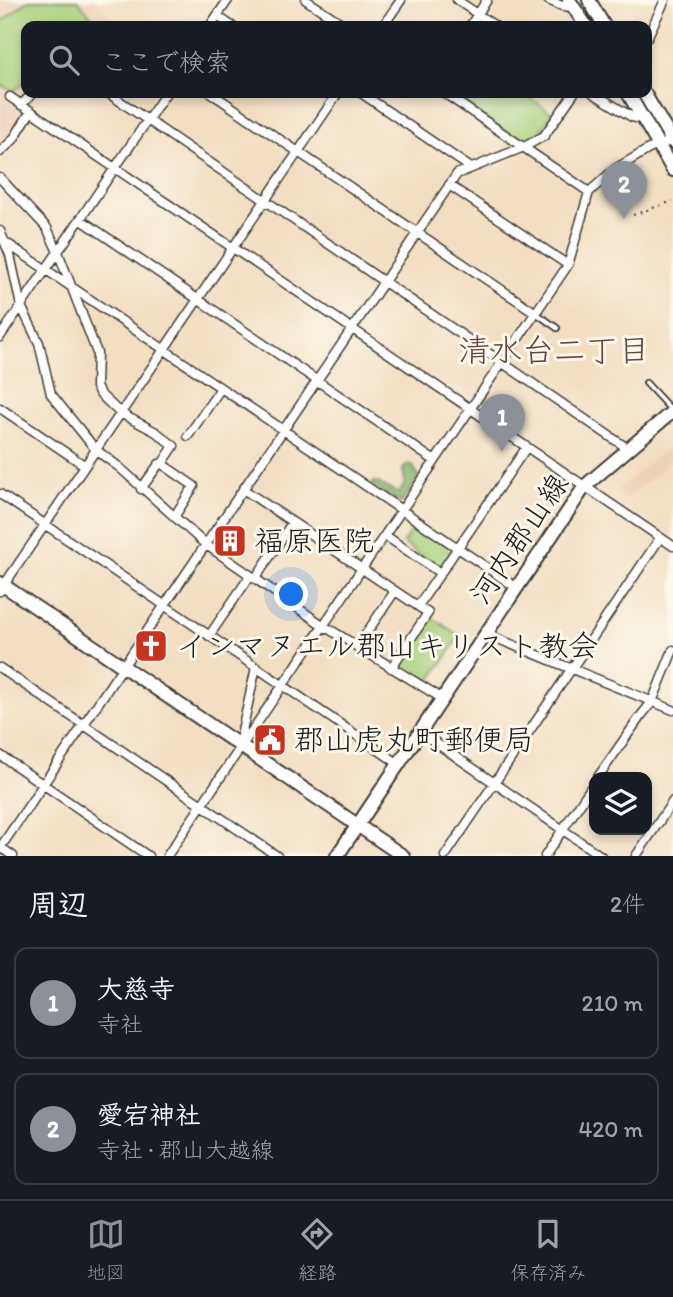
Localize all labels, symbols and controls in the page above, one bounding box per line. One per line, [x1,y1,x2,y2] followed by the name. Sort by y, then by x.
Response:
[21,21,652,98] search box
[45,41,83,79] icon: search
[101,46,231,78] text: ここで検索
[601,161,647,219] pin: 2
[458,331,650,369] district label: 清水台二丁目
[479,394,525,452] pin: 1
[461,466,576,611] street label: 河内郡山線
[211,522,249,560] building icon: 福原医院
[254,522,374,559] place label: 福原医院
[274,577,308,611] your location
[132,627,170,665] church icon: インマヌエル郡山キリスト教会
[176,627,598,664] place label: インマヌエル郡山キリスト教会
[251,721,289,759] public building icon: 郡山虎丸町郵便局
[294,721,534,758] place label: 郡山虎丸町郵便局
[589,772,652,835] map controls
[589,772,652,835] button: layers
[28,886,88,923] text: 周辺
[610,890,645,918] text: 2件
[97,973,175,1005] text: 大慈寺
[48,989,58,1017] text: 1
[582,989,643,1017] text: 210 m
[97,1010,143,1038] text: 寺社
[97,1099,201,1131] text: 愛宕神社
[47,1115,59,1143] text: 2
[578,1115,643,1143] text: 420 m
[97,1136,274,1164] text: 寺社 · 郡山大越線
[87,1215,125,1284] tab: 地図
[298,1215,336,1284] tab: 経路
[510,1215,586,1284] tab: 保存済み

